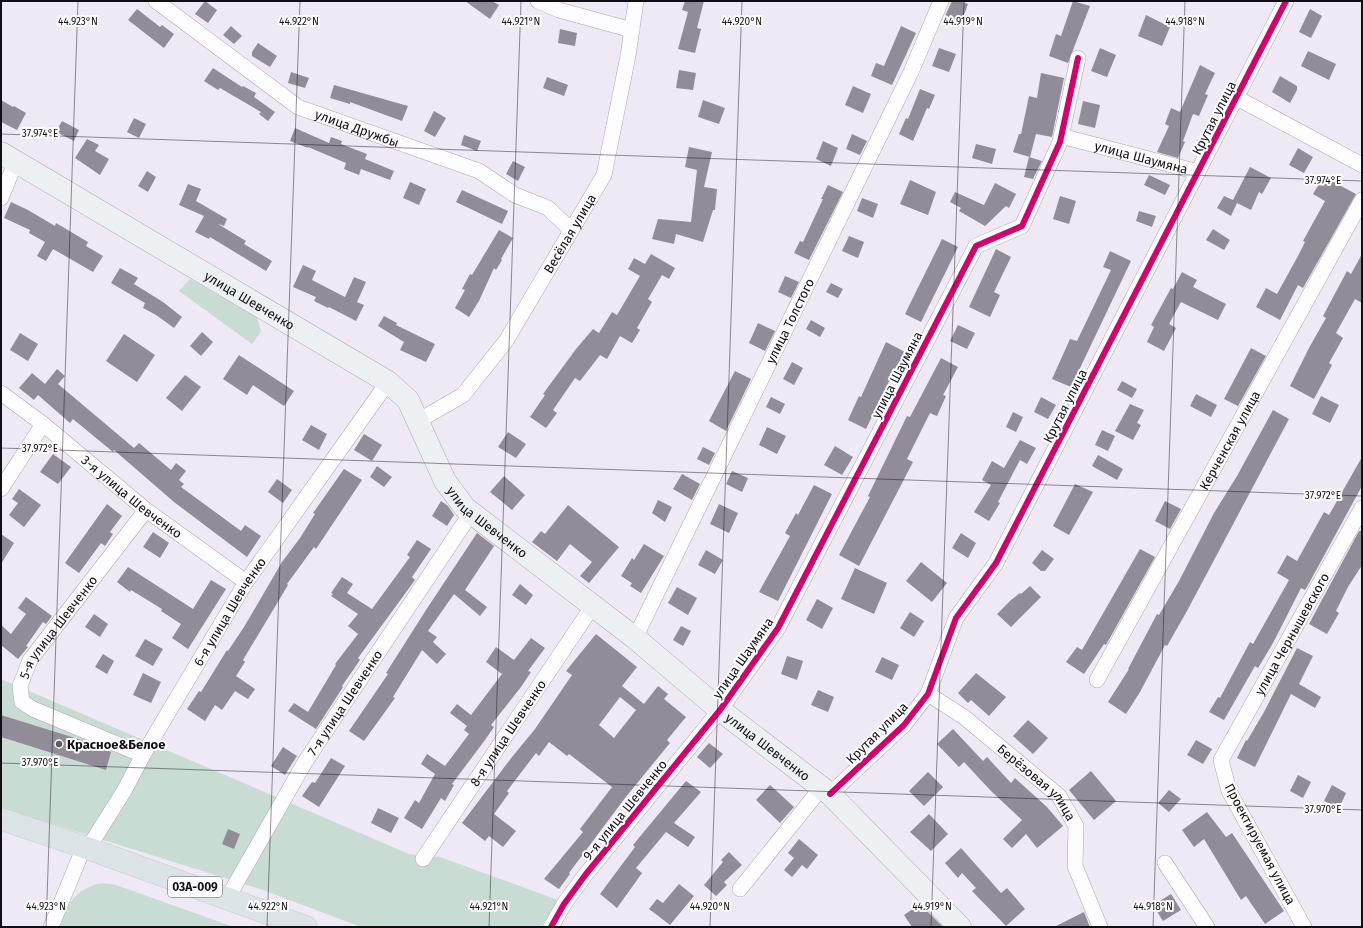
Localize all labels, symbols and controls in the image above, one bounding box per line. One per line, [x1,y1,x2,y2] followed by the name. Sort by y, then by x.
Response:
[58,16,98,28] text: 44.923°N
[279,16,319,28] text: 44.922°N
[502,16,540,28] text: 44.921°N
[722,16,762,28] text: 44.920°N
[943,16,983,28] text: 44.919°N
[1165,16,1205,28] text: 44.918°N
[1189,79,1239,157] street label: Крутая улица
[313,106,401,150] street label: улица Дружбы
[22,128,58,140] text: 37.974°E
[1093,138,1189,177] street label: улица Шаумяна
[1305,175,1341,187] text: 37.974°E
[540,191,599,276] street label: Весёлая улица
[202,268,298,333] street label: улица Шевченко
[763,276,817,366] street label: улица Толстого
[869,329,925,421] street label: улица Шаумяна
[1040,367,1090,445] street label: Крутая улица
[1196,388,1263,492] street label: Керченская улица
[22,443,58,455] text: 37.972°E
[79,452,185,541] street label: 3-я улица Шевченко
[444,483,531,561] street label: улица Шевченко
[1305,490,1341,502] text: 37.972°E
[190,554,269,668] street label: 6-я улица Шевченко
[1251,570,1332,698] street label: улица Чернышевского
[16,572,100,681] street label: 5-я улица Шевченко
[709,615,777,701] street label: улица Шаумяна
[304,647,385,758] street label: 7-я улица Шевченко
[467,677,549,789] street label: 8-я улица Шевченко
[843,699,911,767] street label: Крутая улица
[723,710,813,784] street label: улица Шевченко
[67,737,165,752] place label: Красное&Белое
[54,739,64,749] marker: Красное&Белое
[995,741,1079,823] street label: Берёзовая улица
[21,757,59,769] text: 37.970°E
[580,757,670,863] street label: 9-я улица Шевченко
[1222,781,1298,907] street label: Проектируемая улица
[1304,804,1342,816] text: 37.970°E
[168,877,222,897] road number: 03А-009
[26,901,66,913] text: 44.923°N
[248,901,288,913] text: 44.922°N
[470,901,508,913] text: 44.921°N
[690,901,730,913] text: 44.920°N
[912,901,952,913] text: 44.919°N
[1133,901,1173,913] text: 44.918°N

